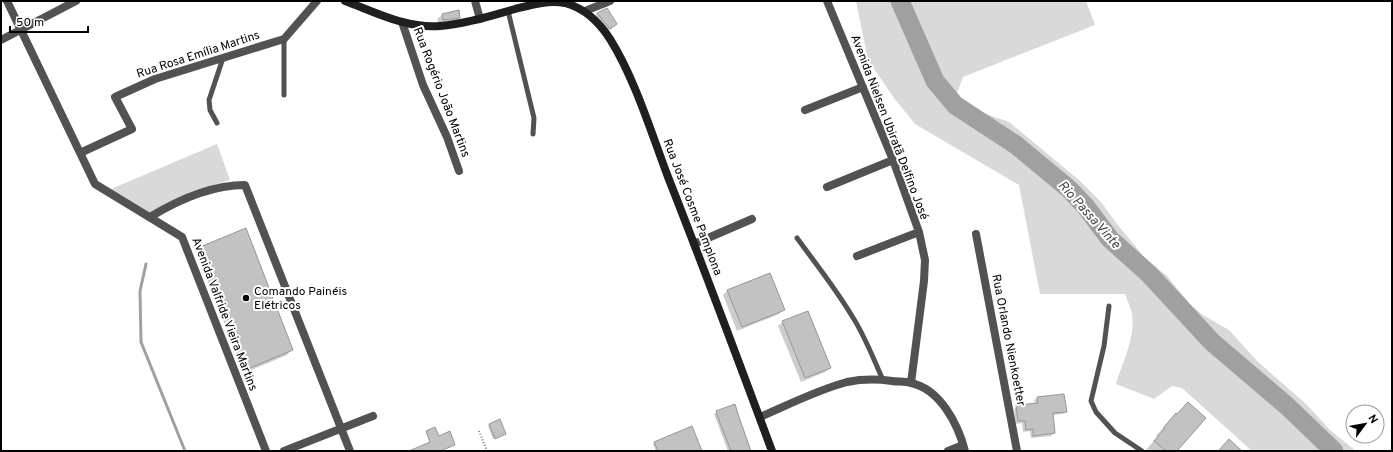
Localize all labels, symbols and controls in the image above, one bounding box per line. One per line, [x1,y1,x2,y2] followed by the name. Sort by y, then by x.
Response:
[10,8,88,34] scale bar
[16,15,44,31] text: 50 m
[409,25,473,160] street label: Rua Rogério João Martins
[135,27,262,82] street label: Rua Rosa Emília Martins
[846,32,932,222] street label: Avenida Nielsen Ubiratã Delfino José
[659,137,726,278] street label: Rua José Cosme Pamplona
[1054,178,1123,253] water label: Rio Passa Vinte
[187,235,261,393] street label: Avenida Valfride Vieira Martins
[987,273,1029,408] street label: Rua Orlando Nienkoetter
[254,284,347,314] place label: Comando Painéis Elétricos
[241,293,251,303] marker: Comando Painéis Elétricos
[1345,404,1385,444] north arrow
[1365,412,1381,426] text: N

